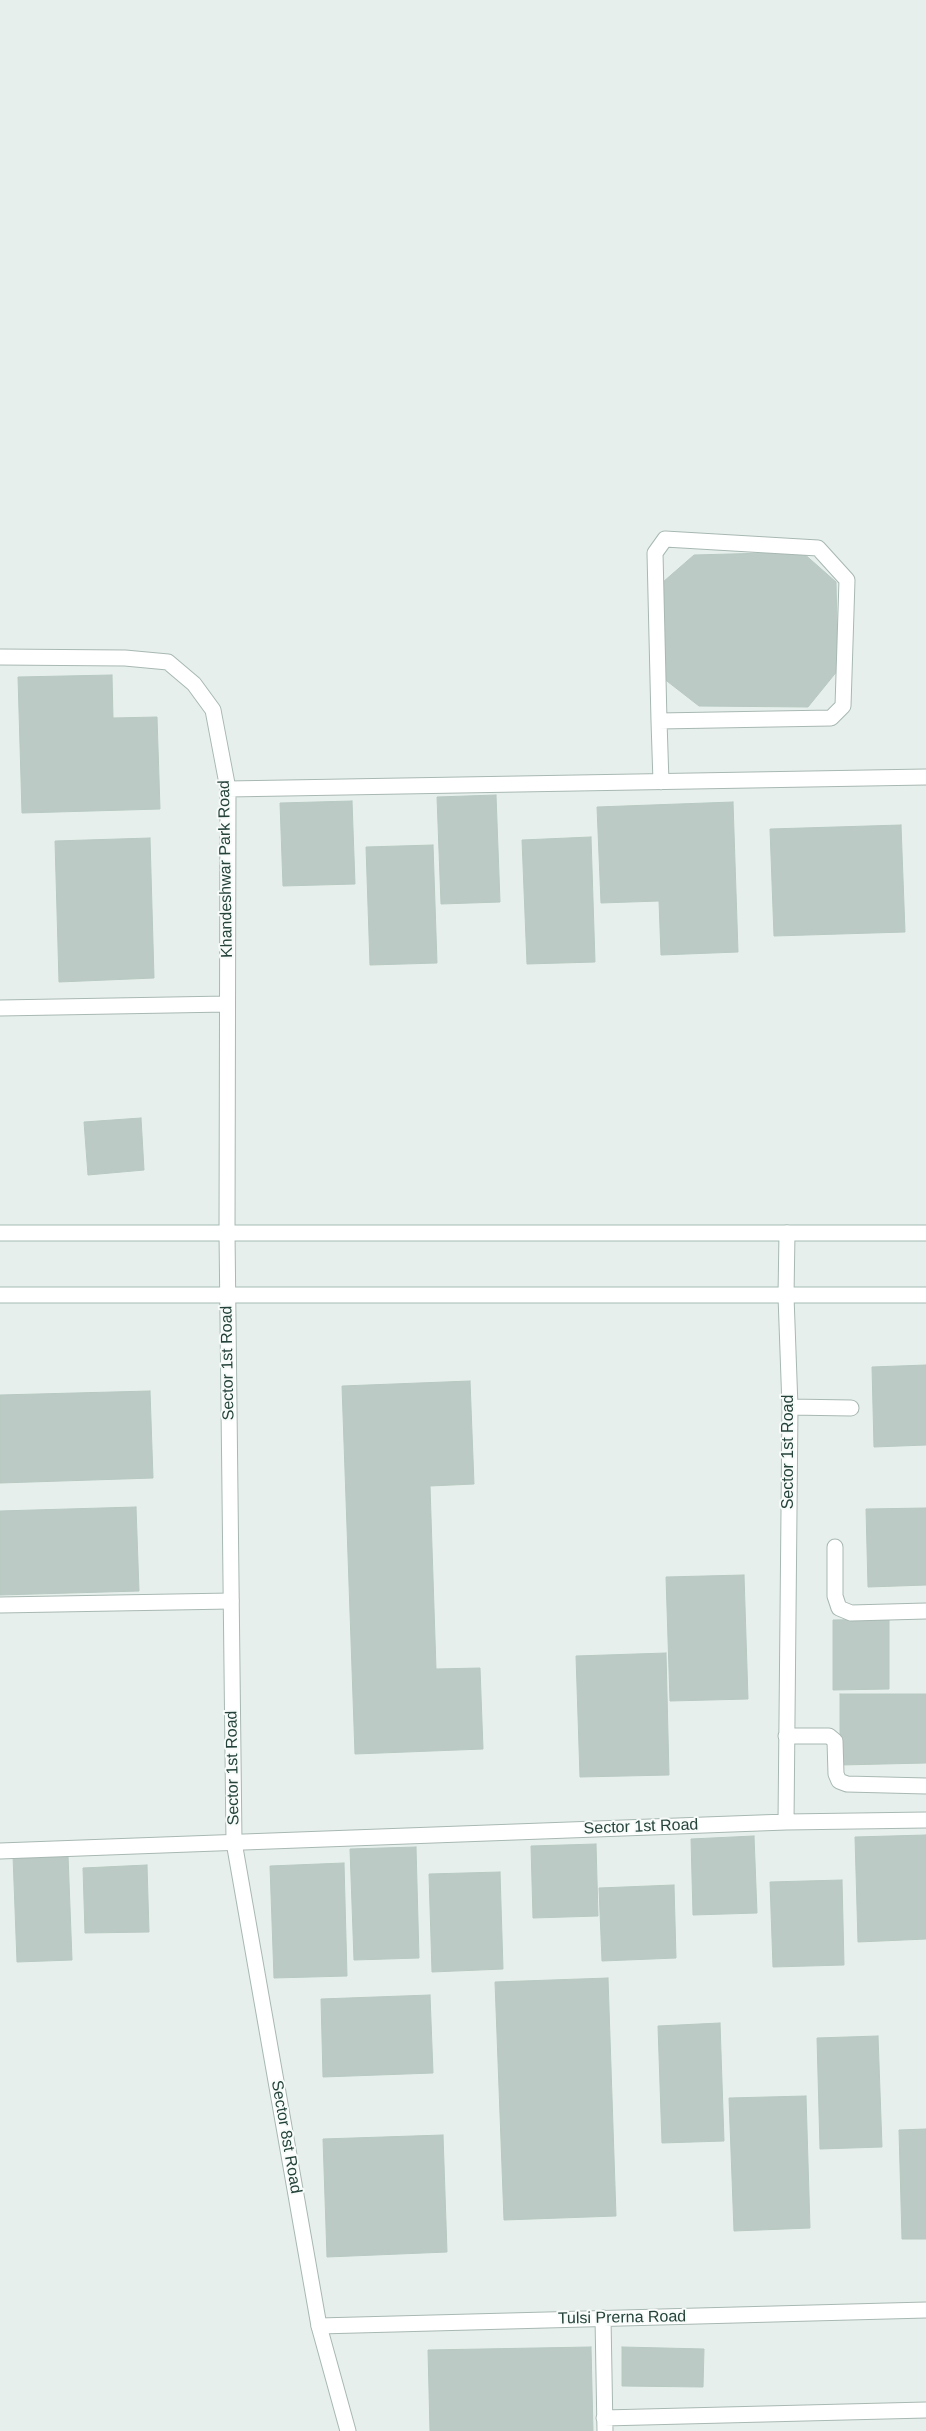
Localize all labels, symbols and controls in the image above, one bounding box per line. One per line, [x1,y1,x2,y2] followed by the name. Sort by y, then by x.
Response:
[215,780,237,958] street label: Khandeshwar Park Road
[217,1305,239,1421] street label: Sector 1st Road
[779,1395,799,1509] street label: Sector 1st Road
[222,1710,244,1826] street label: Sector 1st Road
[583,1815,699,1839] street label: Sector 1st Road
[267,2079,305,2195] street label: Sector 8st Road
[558,2307,686,2329] street label: Tulsi Prerna Road

